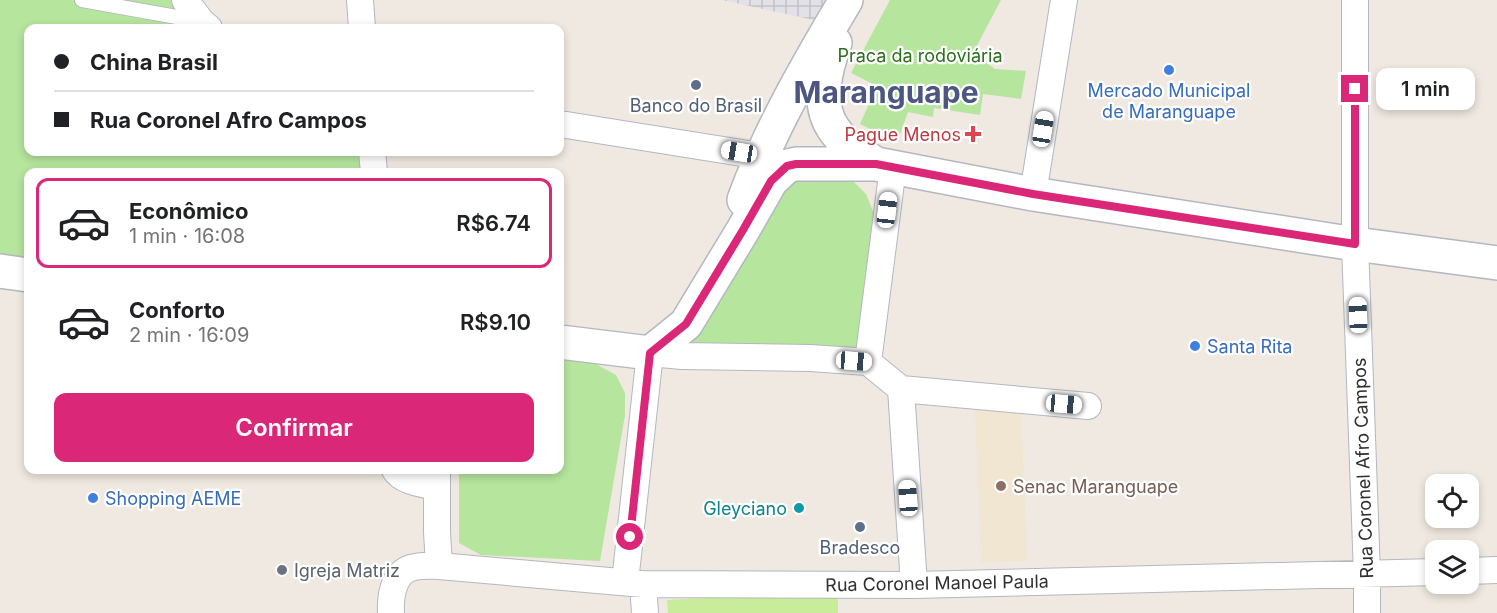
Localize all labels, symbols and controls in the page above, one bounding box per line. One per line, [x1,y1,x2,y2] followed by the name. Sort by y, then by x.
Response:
[837,45,1003,66] park label: Praca da rodoviária
[90,49,218,75] text: China Brasil
[1162,63,1176,77] marker: Mercado Municipal de Maranguape
[1376,68,1475,110] callout: 1 min
[793,74,979,110] district label: Maranguape
[1341,75,1368,102] route end
[1401,77,1450,101] text: 1 min
[689,78,703,92] marker: Banco do Brasil
[1088,80,1250,122] place label: Mercado Municipal de Maranguape
[630,95,762,116] place label: Banco do Brasil
[90,107,367,133] text: Rua Coronel Afro Campos
[1031,110,1055,148] car
[844,124,961,145] place label: Pague Menos
[966,127,980,141] marker: Pague Menos
[720,140,758,164] car
[876,191,898,229] car
[57,196,111,250] icon: car
[129,198,248,224] text: Econômico
[456,210,531,236] text: R$6.74
[129,224,245,248] text: 1 min · 16:08
[57,295,111,349] icon: car
[129,297,225,323] text: Conforto
[1348,297,1368,333] car
[460,309,531,335] text: R$9.10
[129,323,249,347] text: 2 min · 16:09
[1207,336,1292,357] place label: Santa Rita
[1188,339,1202,353] marker: Santa Rita
[835,351,873,371] car
[1349,357,1377,579] street label: Rua Coronel Afro Campos
[54,393,534,462] button: Confirmar
[1045,393,1083,415] car
[1425,474,1479,594] map controls
[1425,474,1479,528] button: locate
[1013,476,1178,497] place label: Senac Maranguape
[898,479,918,517] car
[994,479,1008,493] marker: Senac Maranguape
[105,488,241,509] place label: Shopping AEME
[86,491,100,505] marker: Shopping AEME
[703,498,787,519] place label: Gleyciano
[792,501,806,515] marker: Gleyciano
[853,520,867,534] marker: Bradesco
[616,523,643,550] route start
[820,537,900,558] place label: Bradesco
[1425,540,1479,594] button: layers
[294,560,400,581] place label: Igreja Matriz
[275,563,289,577] marker: Igreja Matriz
[825,571,1049,595] street label: Rua Coronel Manoel Paula

